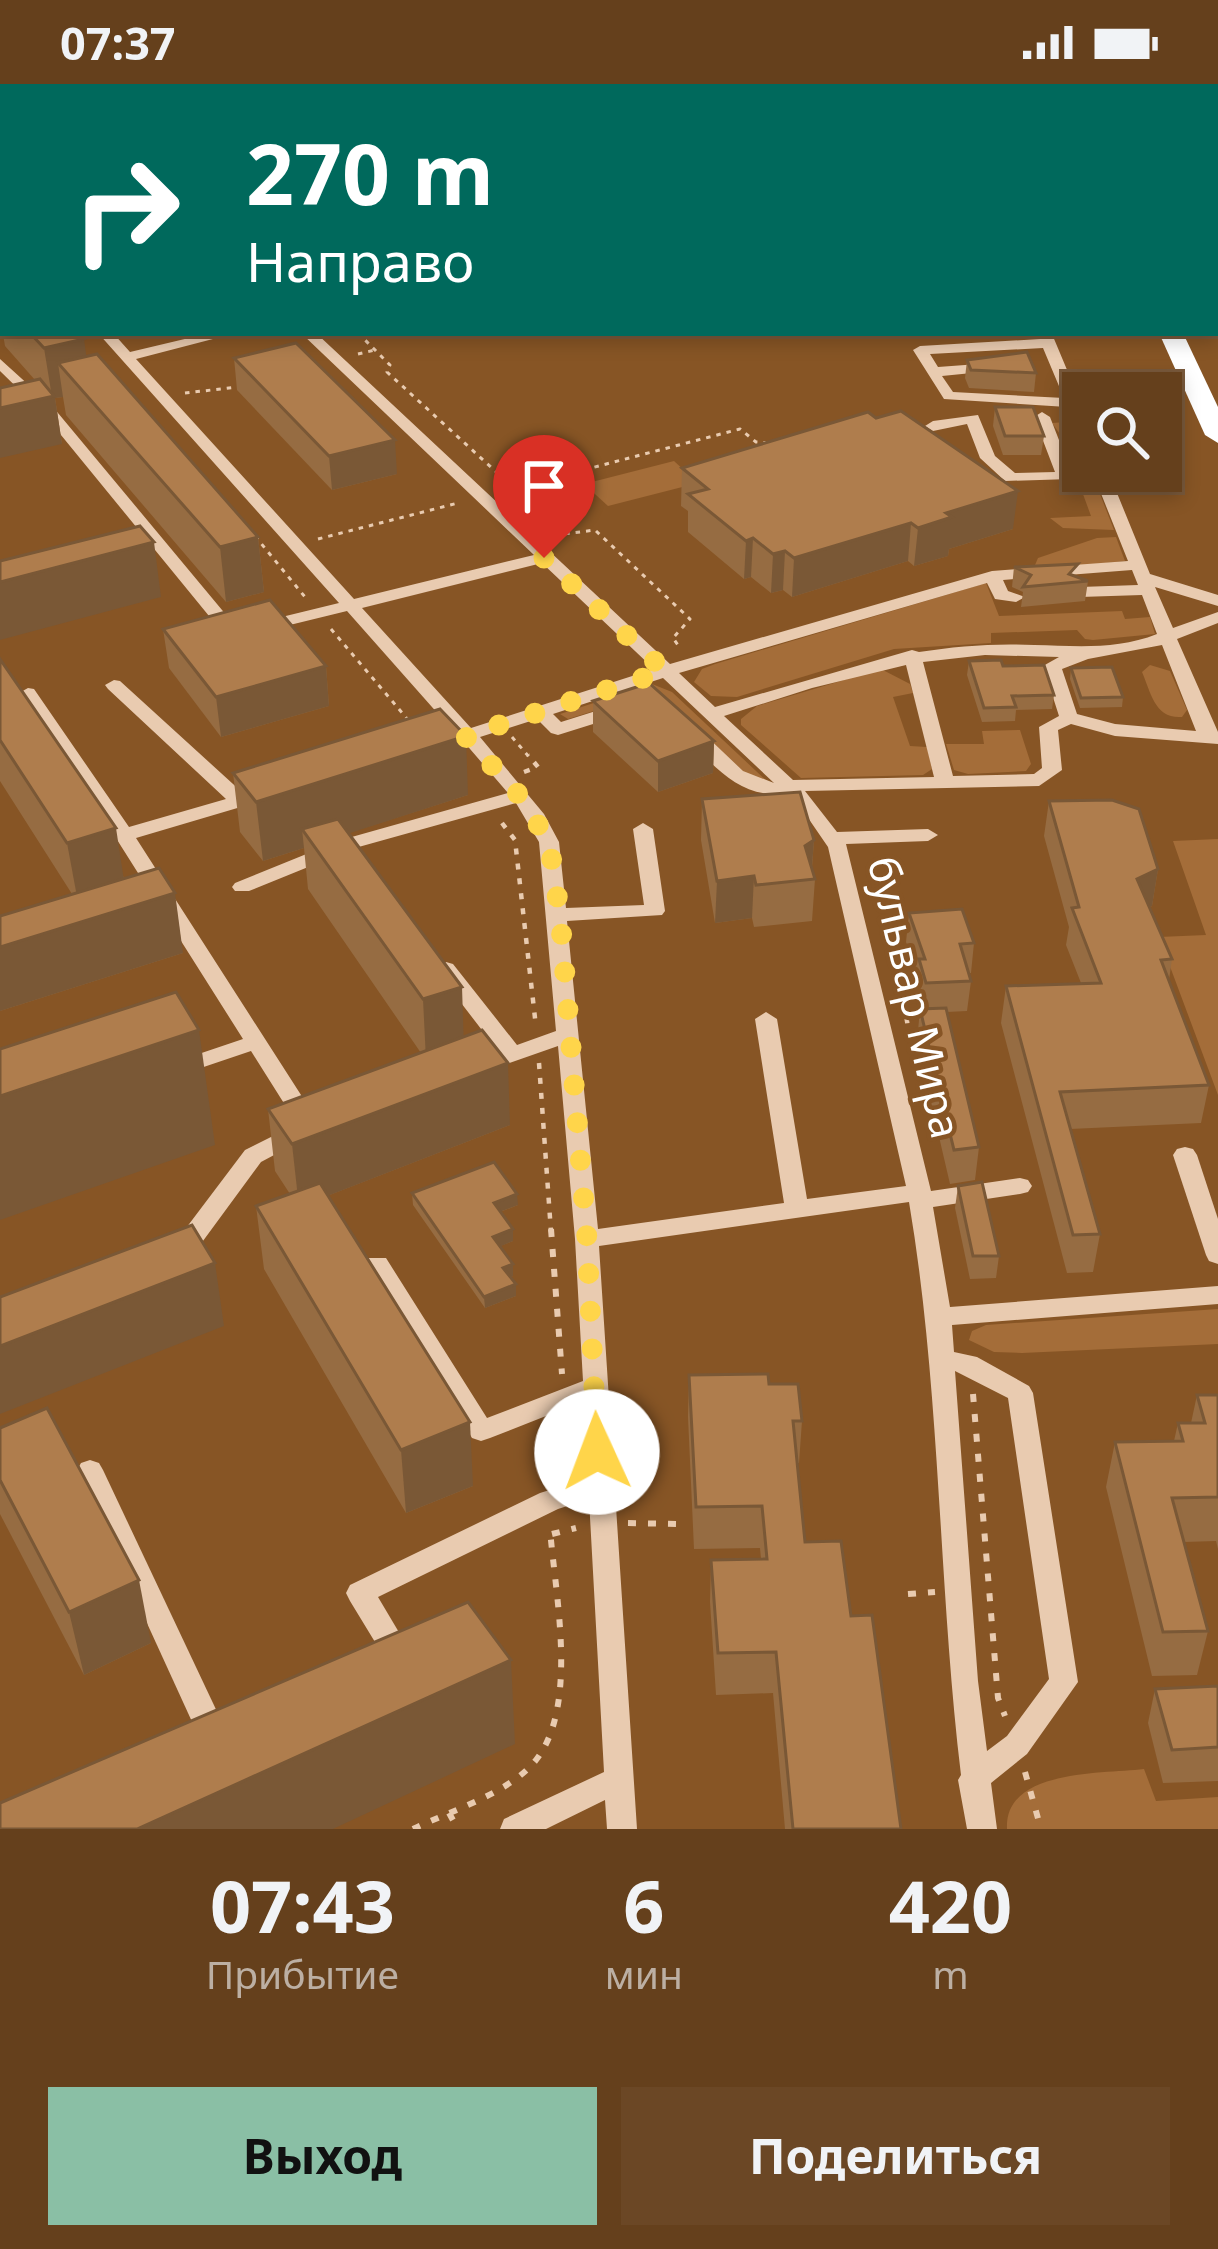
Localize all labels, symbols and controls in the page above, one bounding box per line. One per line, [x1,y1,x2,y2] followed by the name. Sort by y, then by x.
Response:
[60,12,176,73] text: 07:37
[246,115,494,230] text: 270 m
[48,132,204,288] icon: right
[246,224,474,298] text: Направо
[1062,372,1182,492] map controls
[1062,372,1182,492] button: search
[493,435,595,558] pin
[511,453,577,519] icon: arrive
[856,851,976,1143] street label: бульвар Мира
[534,1389,660,1515] position arrow
[210,1856,395,1954] text: 07:43
[623,1856,664,1954] text: 6
[889,1856,1012,1954] text: 420
[206,1947,399,2000] text: Прибытие
[605,1947,683,2000] text: мин
[932,1947,969,2000] text: m
[48,2087,597,2225] button: Выход
[621,2087,1170,2225] button: Поделиться

